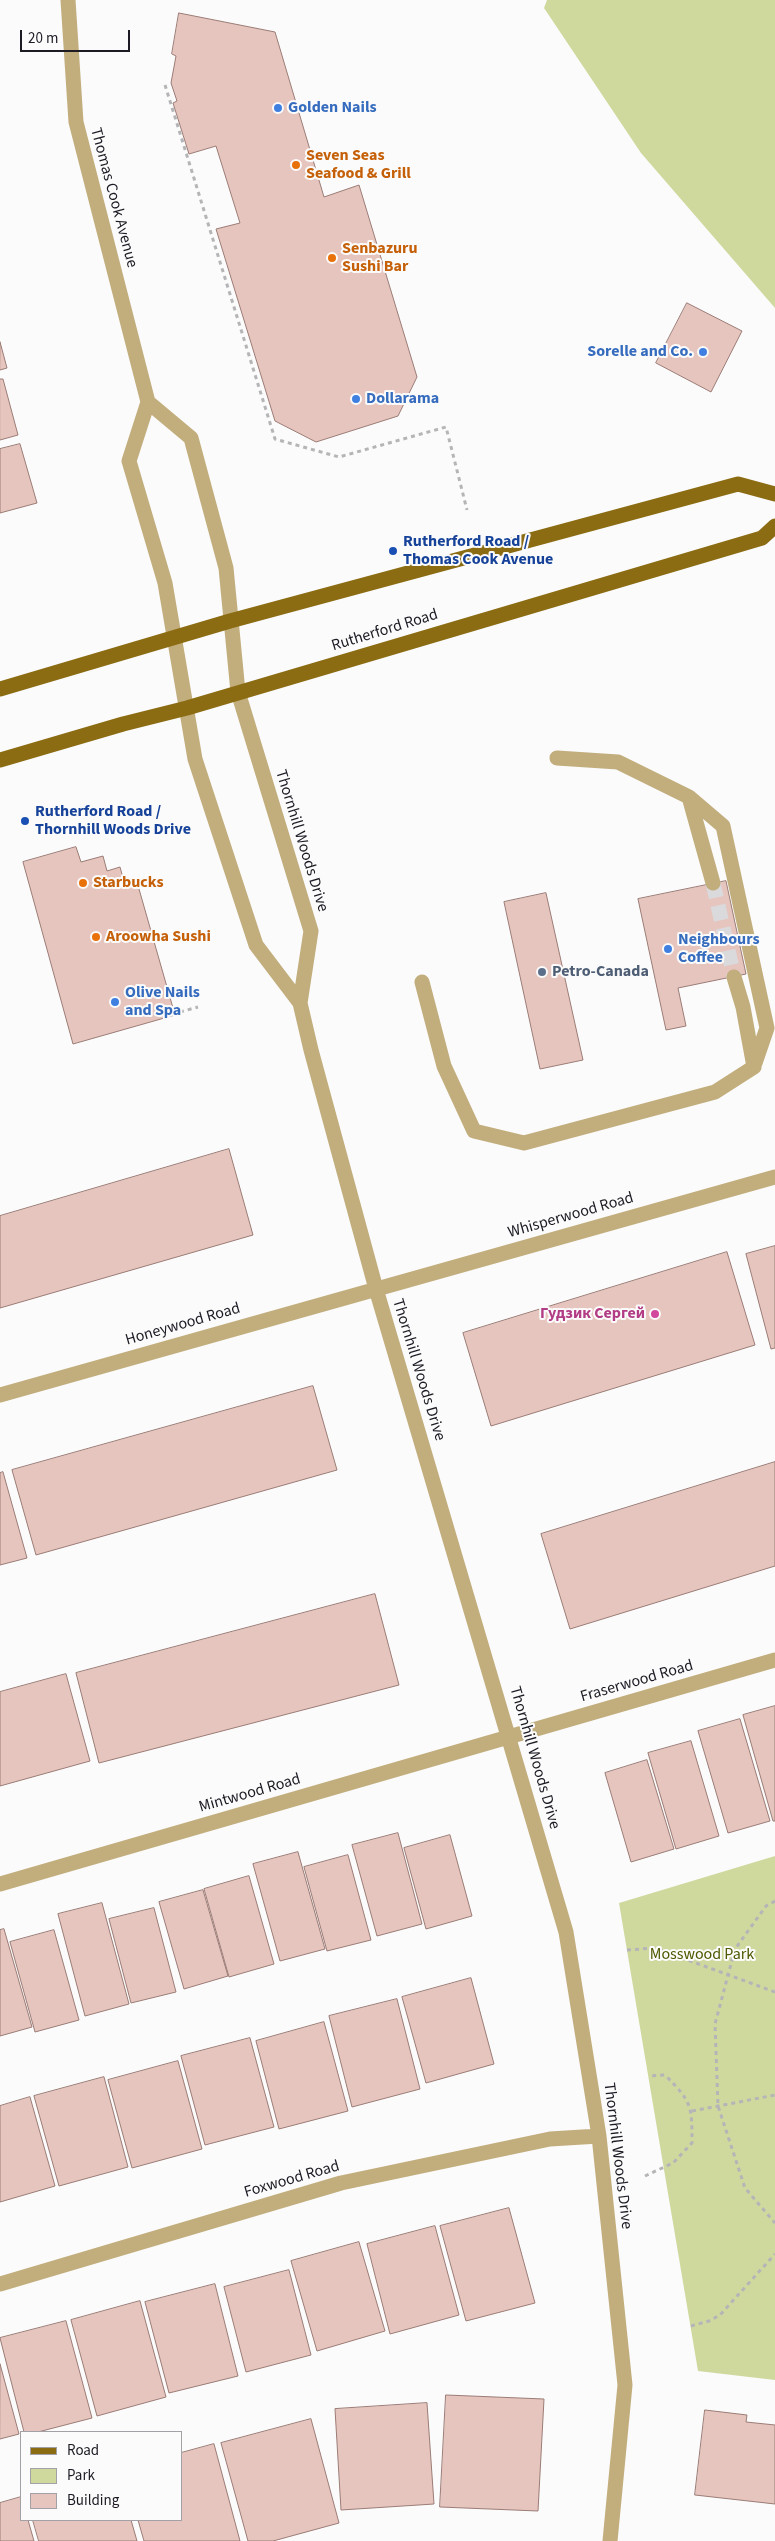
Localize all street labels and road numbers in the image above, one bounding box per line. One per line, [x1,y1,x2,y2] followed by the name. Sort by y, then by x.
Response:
[85,126,141,270] street label: Thomas Cook Avenue
[329,606,441,656] street label: Rutherford Road
[270,768,332,914] street label: Thornhill Woods Drive
[506,1189,636,1243] street label: Whisperwood Road
[387,1297,449,1443] street label: Thornhill Woods Drive
[123,1299,243,1351] street label: Honeywood Road
[578,1657,696,1707] street label: Fraserwood Road
[504,1684,564,1832] street label: Thornhill Woods Drive
[197,1770,303,1818] street label: Mintwood Road
[598,2082,636,2230] street label: Thornhill Woods Drive
[242,2157,342,2203] street label: Foxwood Road

